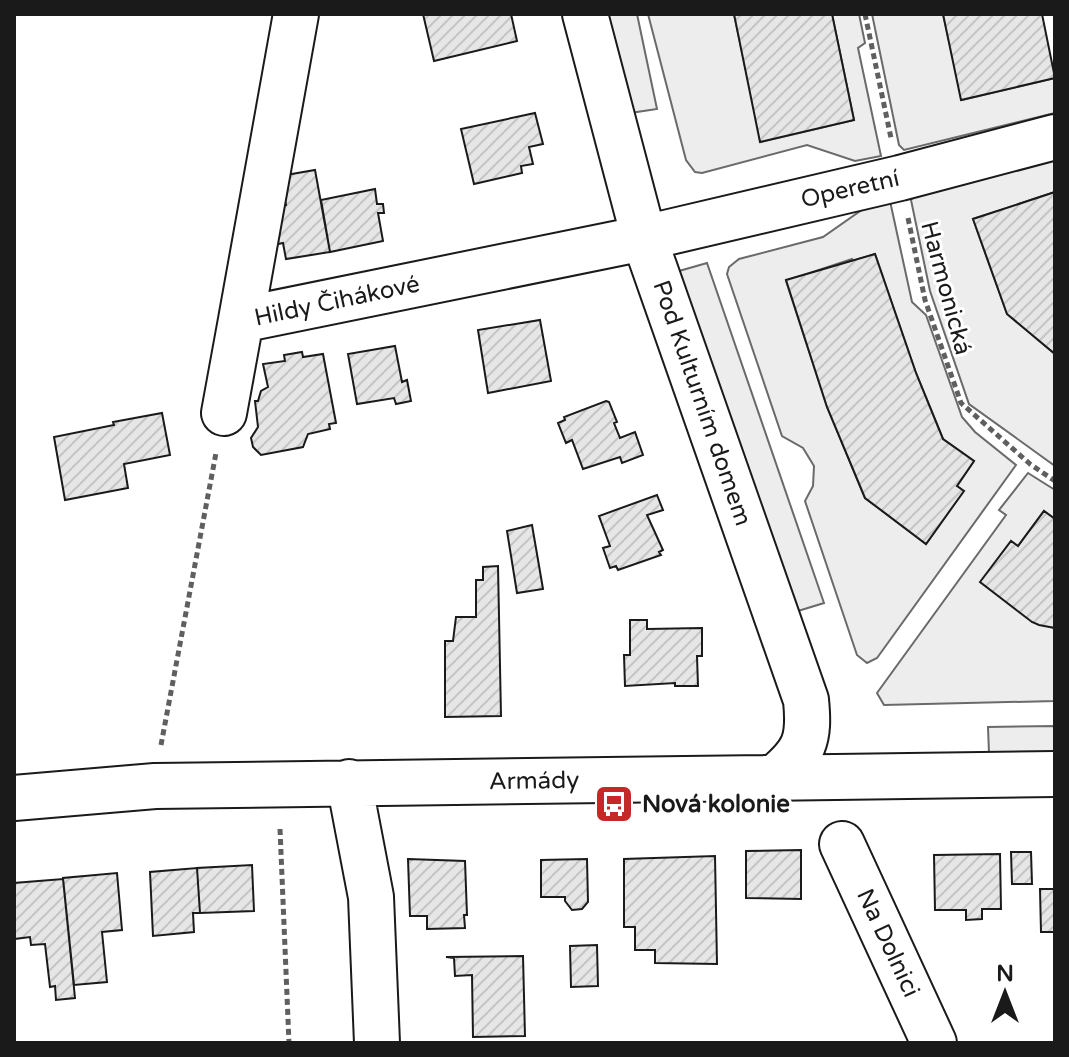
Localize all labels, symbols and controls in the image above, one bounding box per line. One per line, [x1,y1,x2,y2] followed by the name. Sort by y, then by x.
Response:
[798,164,902,214] street label: Operetní
[914,218,978,358] street label: Harmonická
[252,269,422,333] street label: Hildy Čihákové
[646,276,758,530] street label: Pod Kulturním domem
[488,766,580,796] street label: Armády
[593,783,635,825] bus stop icon: Nová kolonie
[642,790,790,819] place label: Nová kolonie
[850,884,926,1002] street label: Na Dolnici
[965,953,1045,1033] north arrow
[996,961,1014,987] text: N

